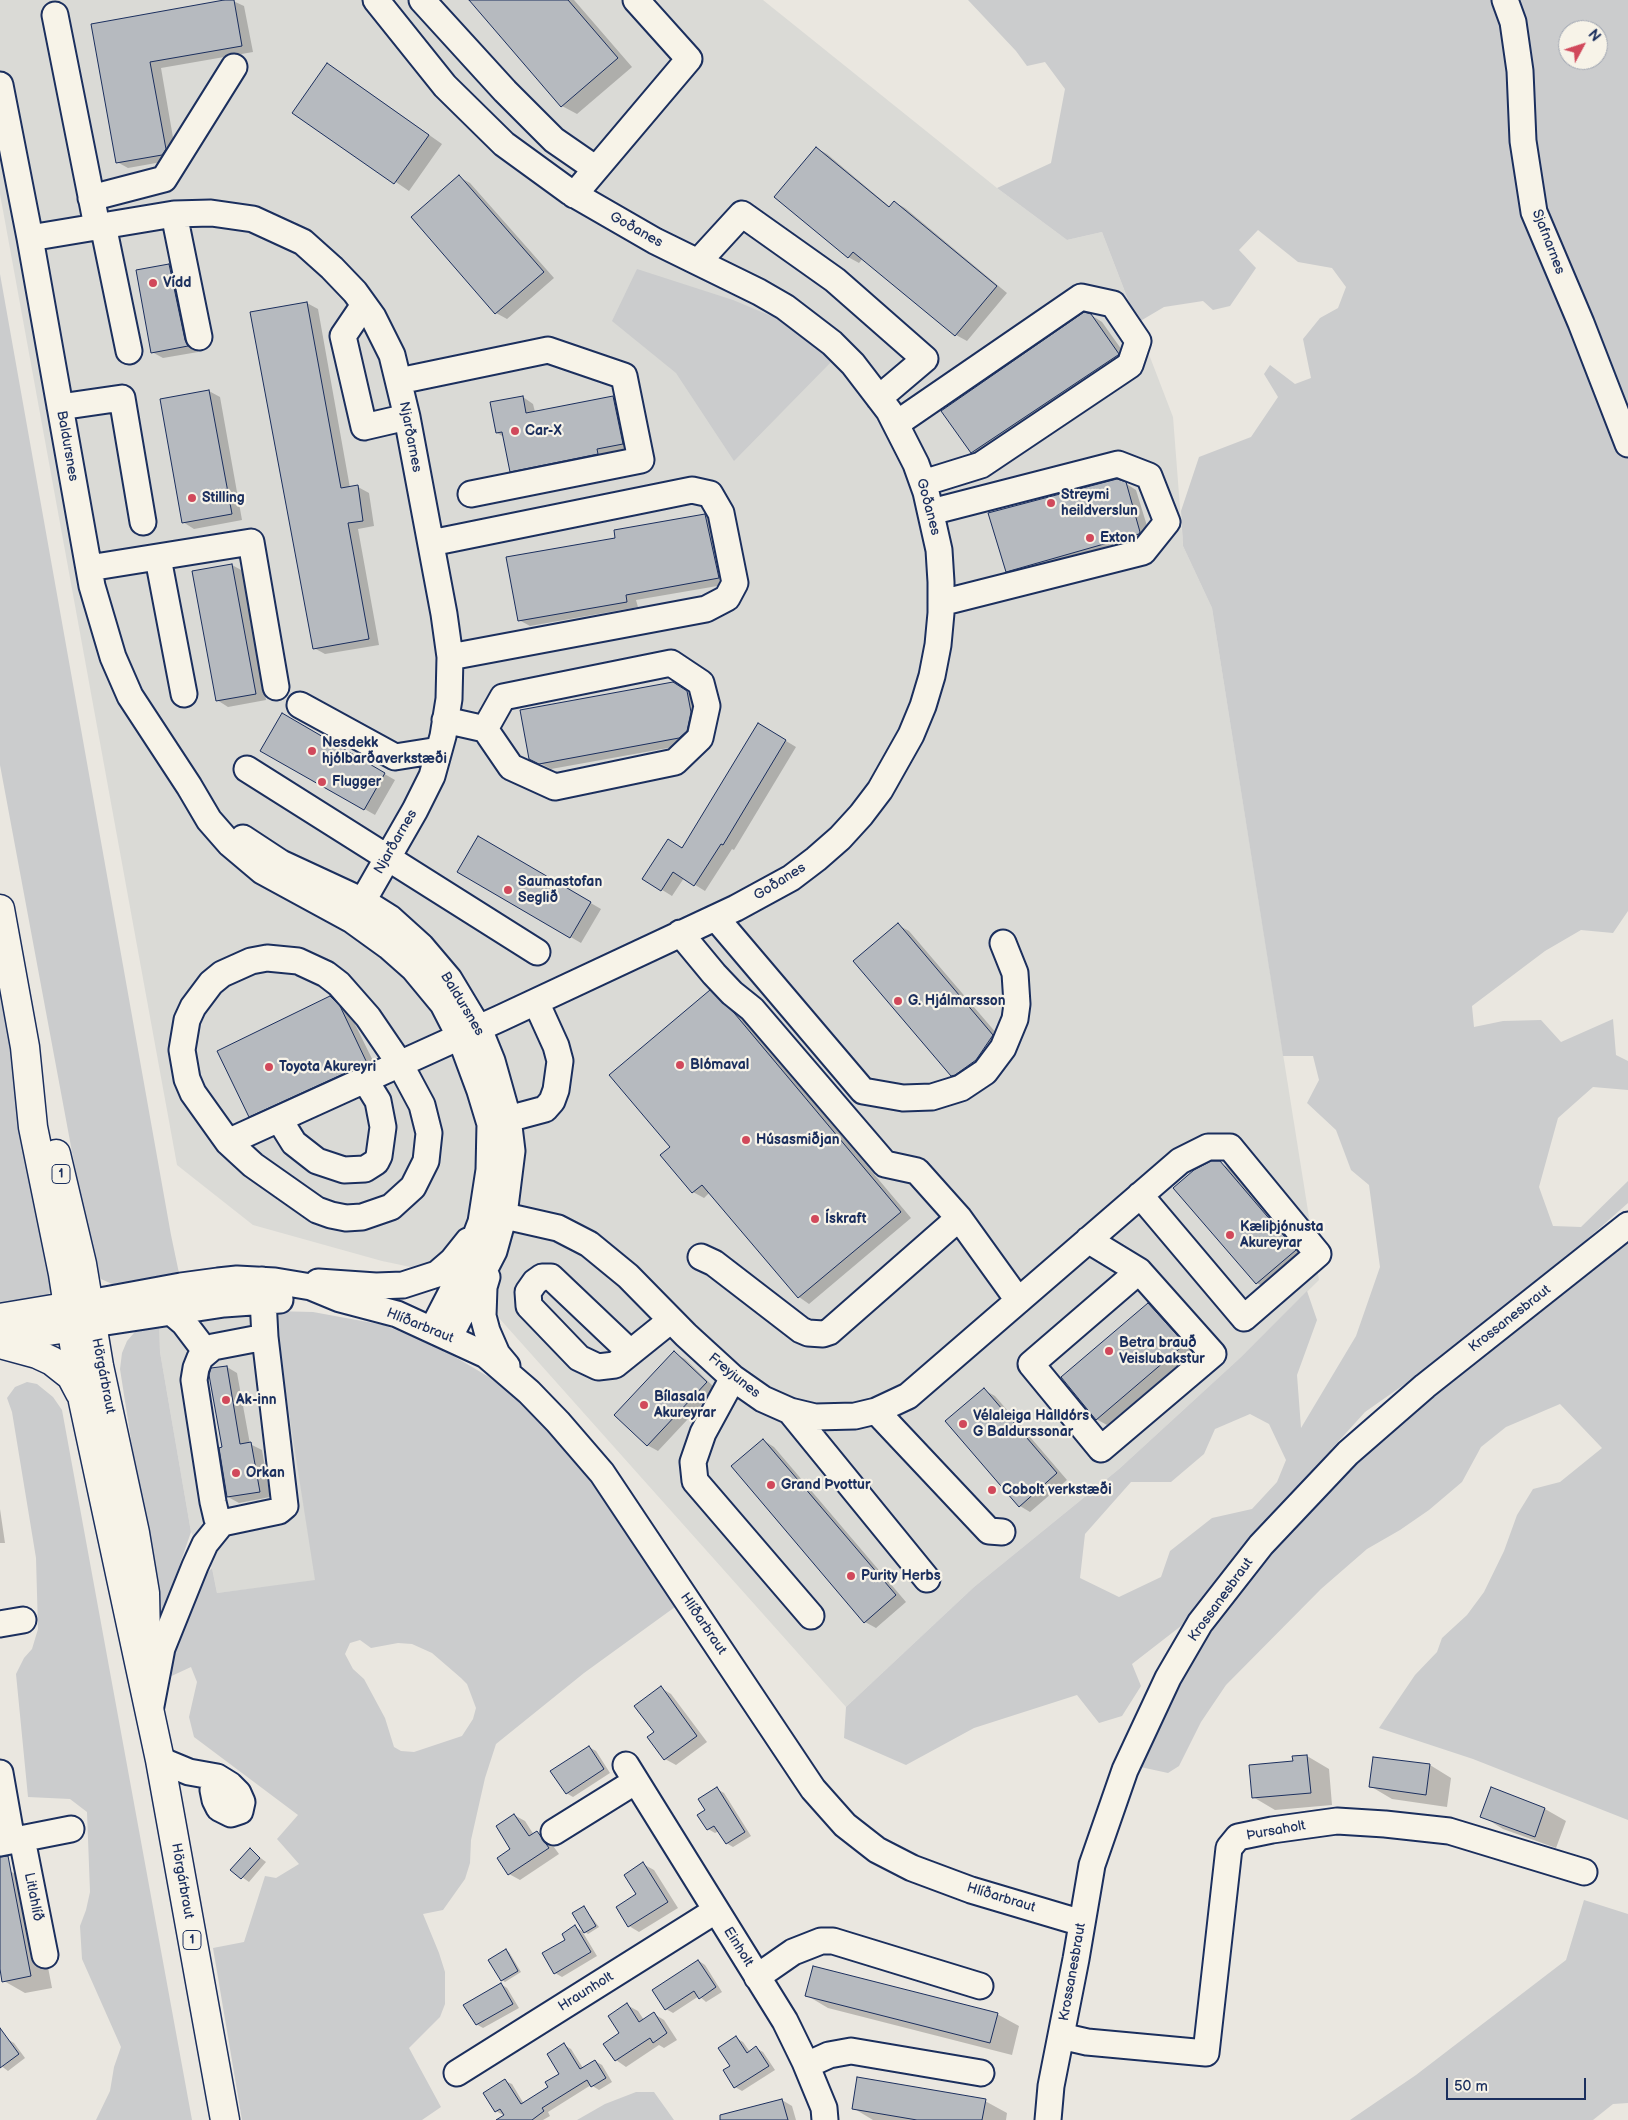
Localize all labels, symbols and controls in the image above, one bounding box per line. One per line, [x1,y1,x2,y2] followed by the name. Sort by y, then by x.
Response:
[1558,20,1608,70] north arrow
[1584,26,1604,45] text: N
[1528,207,1568,277] street label: Sjafnarnes
[607,209,665,251] street label: Goðanes
[163,275,191,291] place label: Vídd
[147,277,159,289] marker: Vídd
[395,400,425,474] street label: Njarðarnes
[53,409,81,483] street label: Baldursnes
[525,423,562,439] place label: Car-X
[509,425,521,437] marker: Car-X
[912,477,944,537] street label: Goðanes
[1061,487,1138,520] place label: Streymi heildverslun
[202,490,245,506] place label: Stilling
[186,492,198,504] marker: Stilling
[1045,497,1057,509] marker: Streymi heildverslun
[1100,530,1136,546] place label: Exton
[1084,532,1096,544] marker: Exton
[322,735,447,768] place label: Nesdekk hjólbarðaverkstæði
[306,745,318,757] marker: Nesdekk hjólbarðaverkstæði
[332,774,381,790] place label: Flugger
[316,776,328,788] marker: Flugger
[371,807,421,877] street label: Njarðarnes
[751,859,809,905] street label: Goðanes
[518,874,602,906] place label: Saumastofan Seglið
[502,884,514,896] marker: Saumastofan Seglið
[436,969,488,1039] street label: Baldursnes
[908,993,1006,1009] place label: G. Hjálmarsson
[892,995,904,1007] marker: G. Hjálmarsson
[690,1057,749,1073] place label: Blómaval
[279,1059,376,1075] place label: Toyota Akureyri
[674,1059,686,1071] marker: Blómaval
[263,1061,275,1073] marker: Toyota Akureyri
[756,1132,840,1148] place label: Húsasmiðjan
[740,1134,752,1146] marker: Húsasmiðjan
[52,1164,70,1184] road number: 1
[825,1211,866,1227] place label: Ískraft
[809,1213,821,1225] marker: Ískraft
[1240,1219,1324,1252] place label: Kæliþjónusta Akureyrar
[1224,1229,1236,1241] marker: Kæliþjónusta Akureyrar
[1466,1282,1554,1356] street label: Krossanesbraut
[384,1305,456,1347] street label: Hlíðarbraut
[1119,1335,1205,1368] place label: Betra brauð Veislubakstur
[87,1337,119,1415] street label: Hörgárbraut
[1103,1345,1115,1357] marker: Betra brauð Veislubakstur
[705,1350,763,1402] street label: Freyjunes
[654,1389,716,1421] place label: Bílasala Akureyrar
[236,1392,277,1408] place label: Ak-inn
[220,1394,232,1406] marker: Ak-inn
[638,1399,650,1411] marker: Bílasala Akureyrar
[973,1408,1089,1440] place label: Vélaleiga Halldórs G Baldurssonar
[957,1418,969,1430] marker: Vélaleiga Halldórs G Baldurssonar
[246,1465,285,1481] place label: Orkan
[230,1467,242,1479] marker: Orkan
[781,1477,871,1493] place label: Grand Þvottur
[765,1479,777,1491] marker: Grand Þvottur
[1002,1482,1112,1498] place label: Cobolt verkstæði
[986,1484,998,1496] marker: Cobolt verkstæði
[1185,1555,1257,1645] street label: Krossanesbraut
[861,1568,941,1584] place label: Purity Herbs
[845,1570,857,1582] marker: Purity Herbs
[676,1590,730,1658] street label: Hlíðarbraut
[1245,1818,1307,1844] street label: Þursaholt
[167,1842,197,1920] street label: Hörgárbraut
[20,1871,46,1923] street label: Litlahlíð
[965,1880,1037,1916] street label: Hlíðarbraut
[1056,1922,1090,2022] street label: Krossanesbraut
[719,1924,757,1970] street label: Einholt
[183,1930,201,1950] road number: 1
[555,1969,617,2015] street label: Hraunholt
[1448,2068,1588,2100] scale bar
[1454,2077,1488,2096] text: 50 m

